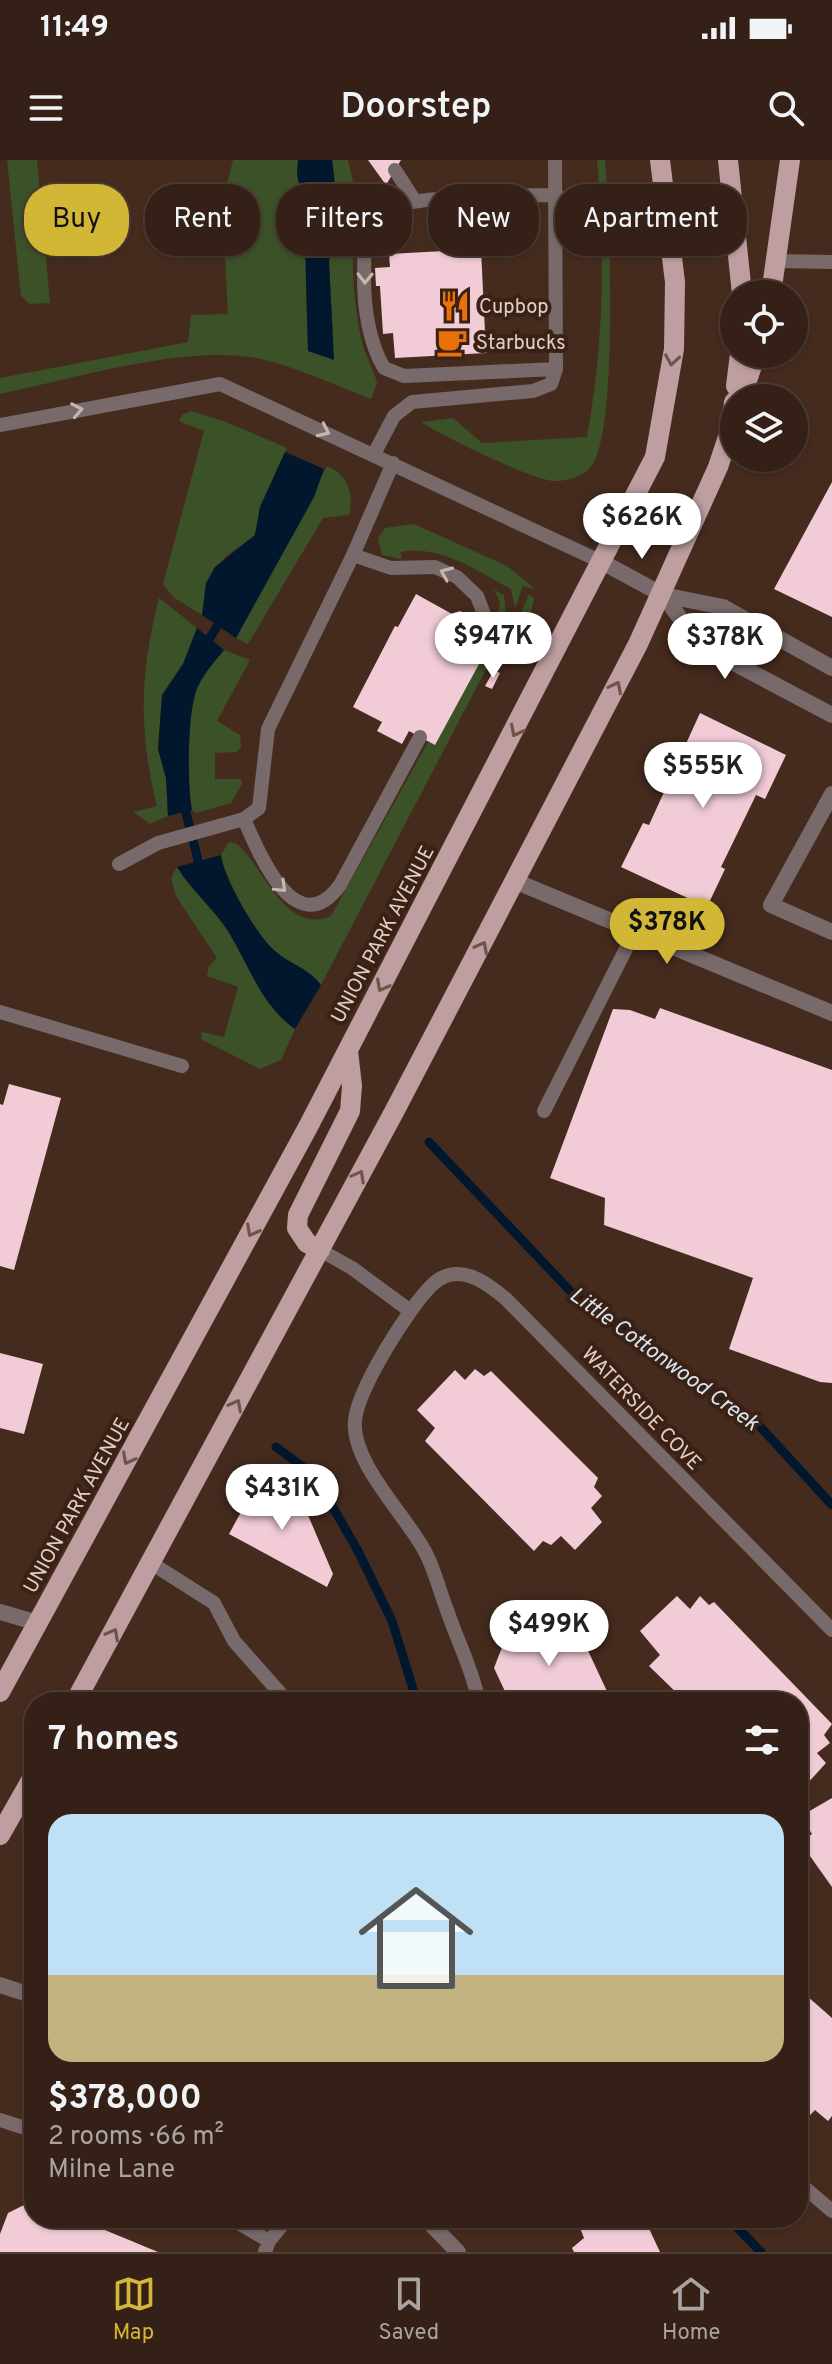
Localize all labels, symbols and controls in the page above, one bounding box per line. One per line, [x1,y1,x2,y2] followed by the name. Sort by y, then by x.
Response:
[40,10,109,47] text: 11:49
[340,85,492,131] text: Doorstep
[24,86,68,130] icon: menu
[764,86,808,130] icon: search
[24,184,129,256] chip: Buy
[145,184,260,256] chip: Rent
[276,184,412,256] chip: Filters
[428,184,539,256] chip: New
[555,184,747,256] chip: Apartment
[356,272,373,285] one-way arrow
[720,280,808,472] map controls
[720,280,808,368] button: locate
[438,289,472,323] restaurant icon: Cupbop
[479,295,549,321] place label: Cupbop
[435,325,469,359] cafe icon: Starbucks
[476,331,566,357] place label: Starbucks
[664,353,681,367] one-way arrow
[720,384,808,472] button: layers
[70,403,83,420] one-way arrow
[316,421,330,437] one-way arrow
[586,493,698,561] pin: $626K
[601,502,683,535] text: $626K
[440,566,454,582] one-way arrow
[437,612,549,680] pin: $947K
[669,613,781,681] pin: $378K
[453,621,533,654] text: $947K
[686,622,764,655] text: $378K
[606,681,621,696] one-way arrow
[510,723,525,738] one-way arrow
[647,742,759,810] pin: $555K
[662,751,744,784] text: $555K
[326,842,442,1028] street label: UNION PARK AVENUE
[272,877,286,892] one-way arrow
[611,898,723,966] pin: $378K
[628,907,706,940] text: $378K
[473,940,488,955] one-way arrow
[376,978,391,993] one-way arrow
[350,1170,365,1184] one-way arrow
[246,1222,261,1237] one-way arrow
[564,1282,764,1438] water label: Little Cottonwood Creek
[575,1342,706,1477] street label: WATERSIDE COVE
[227,1399,242,1413] one-way arrow
[19,1413,137,1598] street label: UNION PARK AVENUE
[123,1451,138,1466] one-way arrow
[226,1464,338,1532] pin: $431K
[244,1473,320,1506] text: $431K
[493,1600,605,1668] pin: $499K
[508,1609,590,1642] text: $499K
[103,1628,119,1643] one-way arrow
[740,1718,784,1762] icon: filters
[48,1719,179,1762] text: 7 homes
[344,1866,488,2010] icon: home
[48,2078,202,2121] text: $378,000
[48,2121,224,2154] text: 2 rooms · 66 m²
[48,2154,175,2187] text: Milne Lane
[112,2272,156,2347] tab: Map
[379,2272,439,2347] tab: Saved
[662,2272,720,2347] tab: Home

